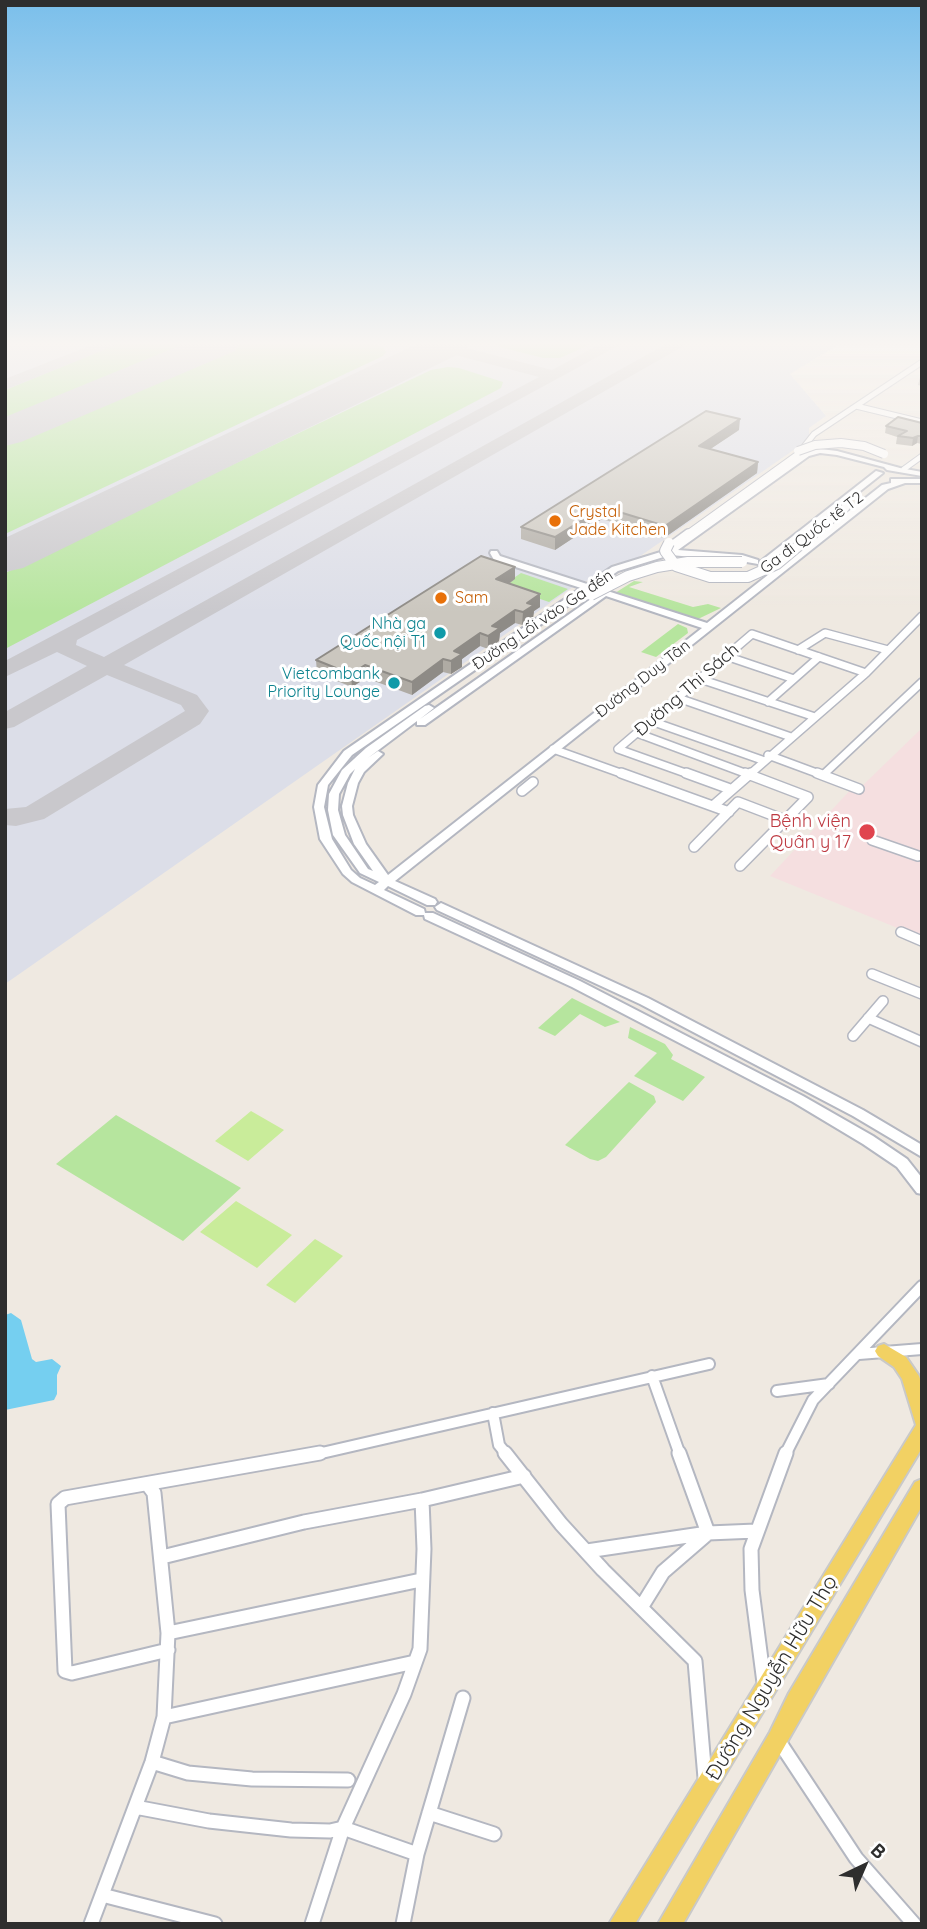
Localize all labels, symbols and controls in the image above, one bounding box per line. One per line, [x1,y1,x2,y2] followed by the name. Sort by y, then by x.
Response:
[757,488,867,578] street label: Ga đi Quốc tế T2
[569,502,666,540] place label: Crystal Jade Kitchen
[547,513,563,529] marker: Crystal Jade Kitchen
[469,566,617,674] street label: Đường Lối vào Ga đến
[455,588,488,608] place label: Sam
[433,590,449,606] marker: Sam
[340,614,426,652] place label: Nhà ga Quốc nội T1
[432,625,448,641] marker: Nhà ga Quốc nội T1
[592,636,694,722] street label: Đường Duy Tân
[630,639,744,741] street label: Đường Thi Sách
[268,664,380,702] place label: Vietcombank Priority Lounge
[386,675,402,691] marker: Vietcombank Priority Lounge
[770,811,851,854] place label: Bệnh viện Quân y 17
[857,822,877,842] marker: Bệnh viện Quân y 17
[701,1571,843,1785] street label: Đường Nguyễn Hữu Thọ
[829,1831,899,1901] north arrow
[866,1838,891,1864] text: B

